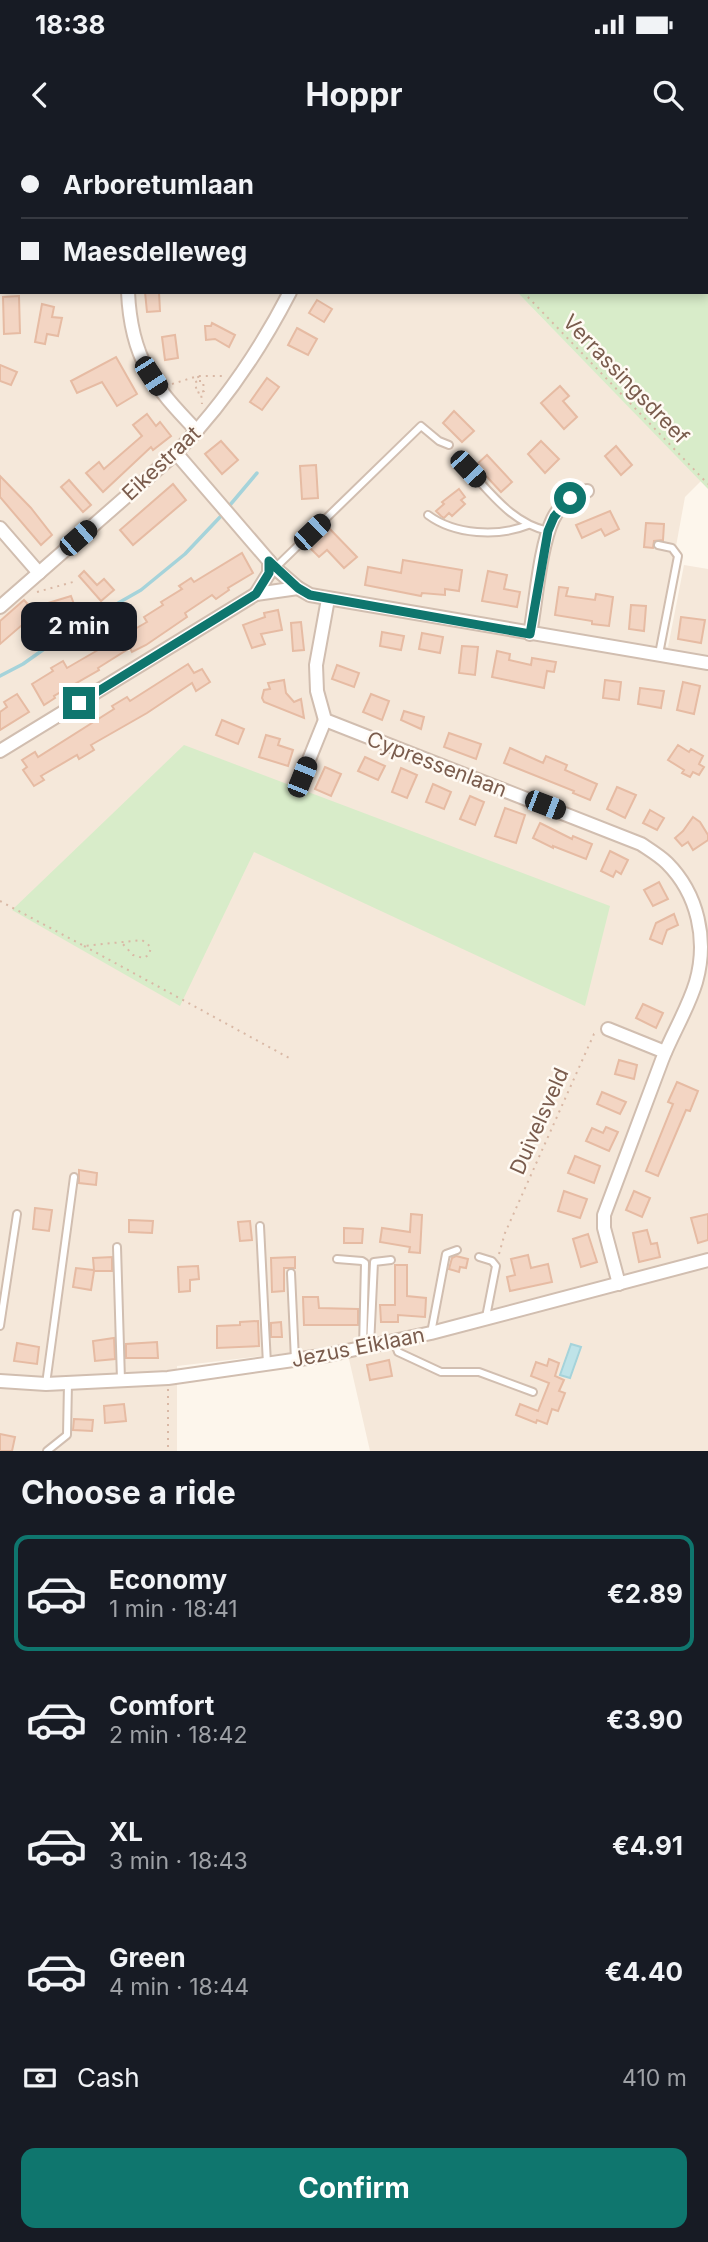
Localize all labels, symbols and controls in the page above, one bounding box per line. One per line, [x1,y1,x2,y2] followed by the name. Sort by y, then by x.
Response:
[35,9,106,40] text: 18:38
[306,75,402,114] text: Hoppr
[21,76,59,114] icon: back
[649,76,687,114] icon: search
[63,169,254,200] text: Arboretumlaan
[63,236,247,267] text: Maesdelleweg
[558,309,694,449] street label: Verrassingsdreef
[131,353,172,399] car
[117,421,205,505] street label: Eikestraat
[446,446,491,492] car
[554,482,586,514] route start
[290,510,335,554] car
[56,516,101,560] car
[21,602,137,650] callout: 2 min
[48,612,110,640] text: 2 min
[63,687,95,719] route end
[364,726,510,802] street label: Cypressenlaan
[285,754,320,800] car
[522,788,569,822] car
[504,1064,574,1178] street label: Duivelsveld
[289,1322,427,1372] street label: Jezus Eiklaan
[21,1473,236,1512] text: Choose a ride
[25,1562,88,1625] icon: car
[109,1564,227,1595] text: Economy
[607,1578,683,1609] text: €2.89
[109,1595,238,1623] text: 1 min · 18:41
[25,1688,88,1751] icon: car
[109,1690,214,1721] text: Comfort
[606,1704,683,1735] text: €3.90
[109,1721,247,1749] text: 2 min · 18:42
[25,1814,88,1877] icon: car
[109,1816,143,1847] text: XL
[612,1830,683,1861] text: €4.91
[109,1847,248,1875] text: 3 min · 18:43
[25,1940,88,2003] icon: car
[109,1942,186,1973] text: Green
[605,1956,683,1987] text: €4.40
[109,1973,249,2001] text: 4 min · 18:44
[21,2059,59,2097] icon: cash
[77,2062,140,2093] text: Cash
[622,2064,687,2092] text: 410 m
[21,2148,687,2228] button: Confirm

